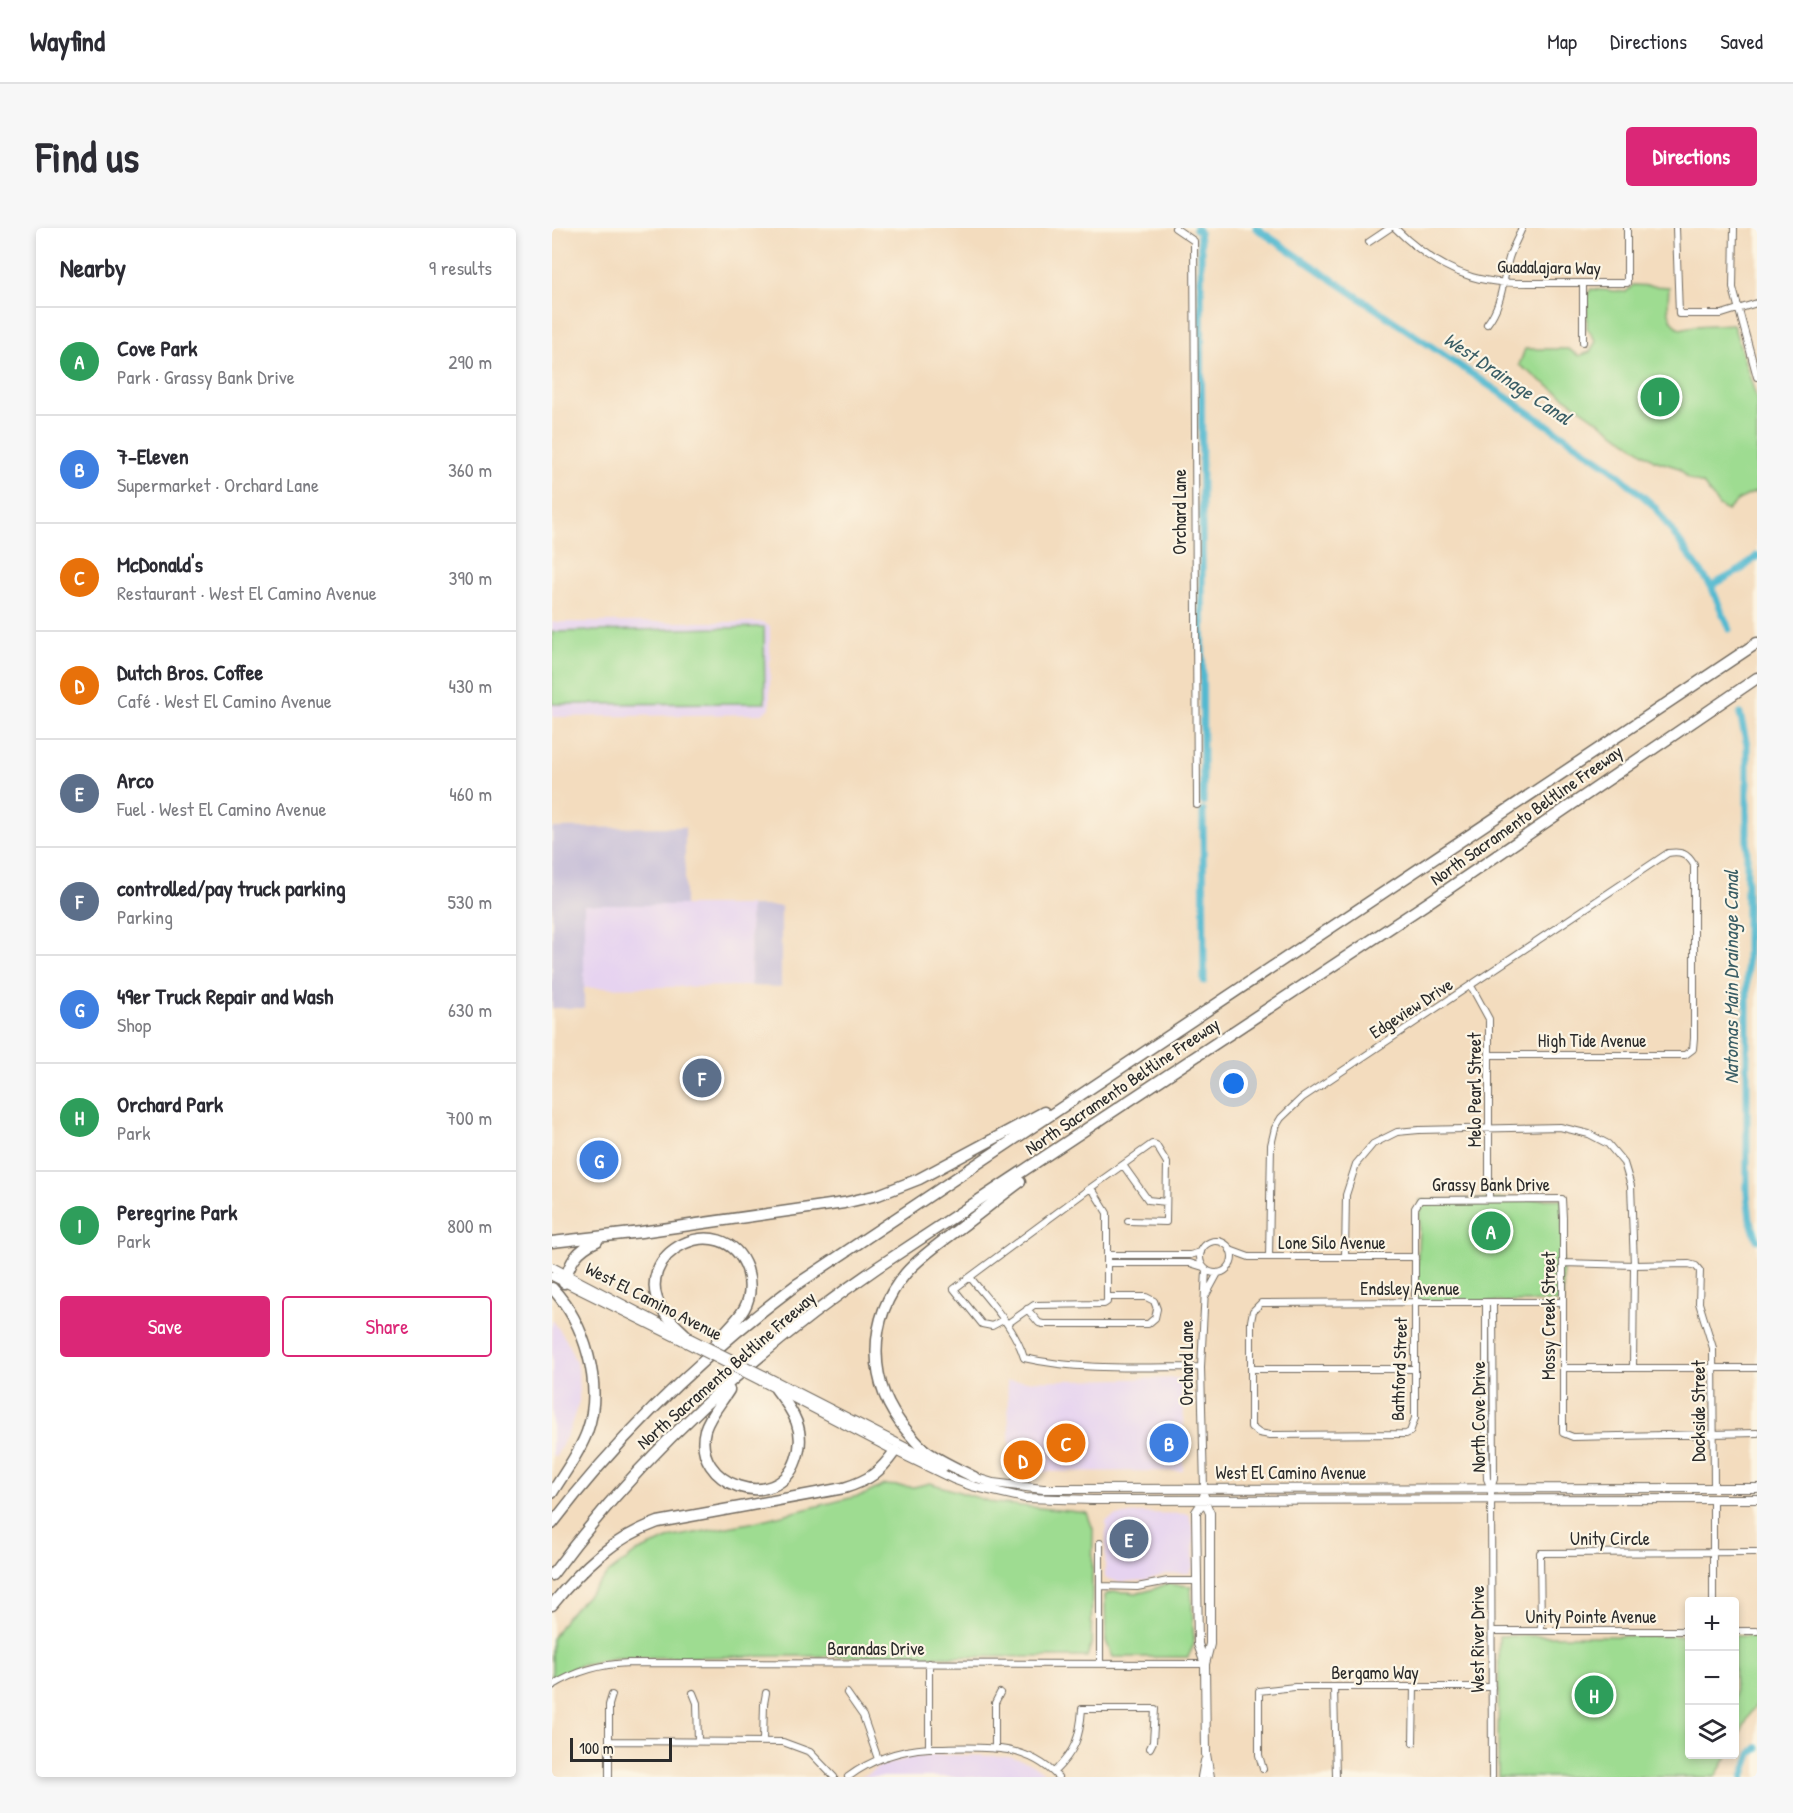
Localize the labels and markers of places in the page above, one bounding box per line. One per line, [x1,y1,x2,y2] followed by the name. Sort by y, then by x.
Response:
[1640,374,1680,420] pin: I
[682,1056,722,1100] pin: F
[580,1138,618,1182] pin: G
[1472,1208,1510,1254] pin: A
[1046,1420,1086,1466] pin: C
[1150,1420,1188,1466] pin: B
[1004,1438,1042,1482] pin: D
[1110,1516,1148,1562] pin: E
[1574,1672,1614,1718] pin: H

